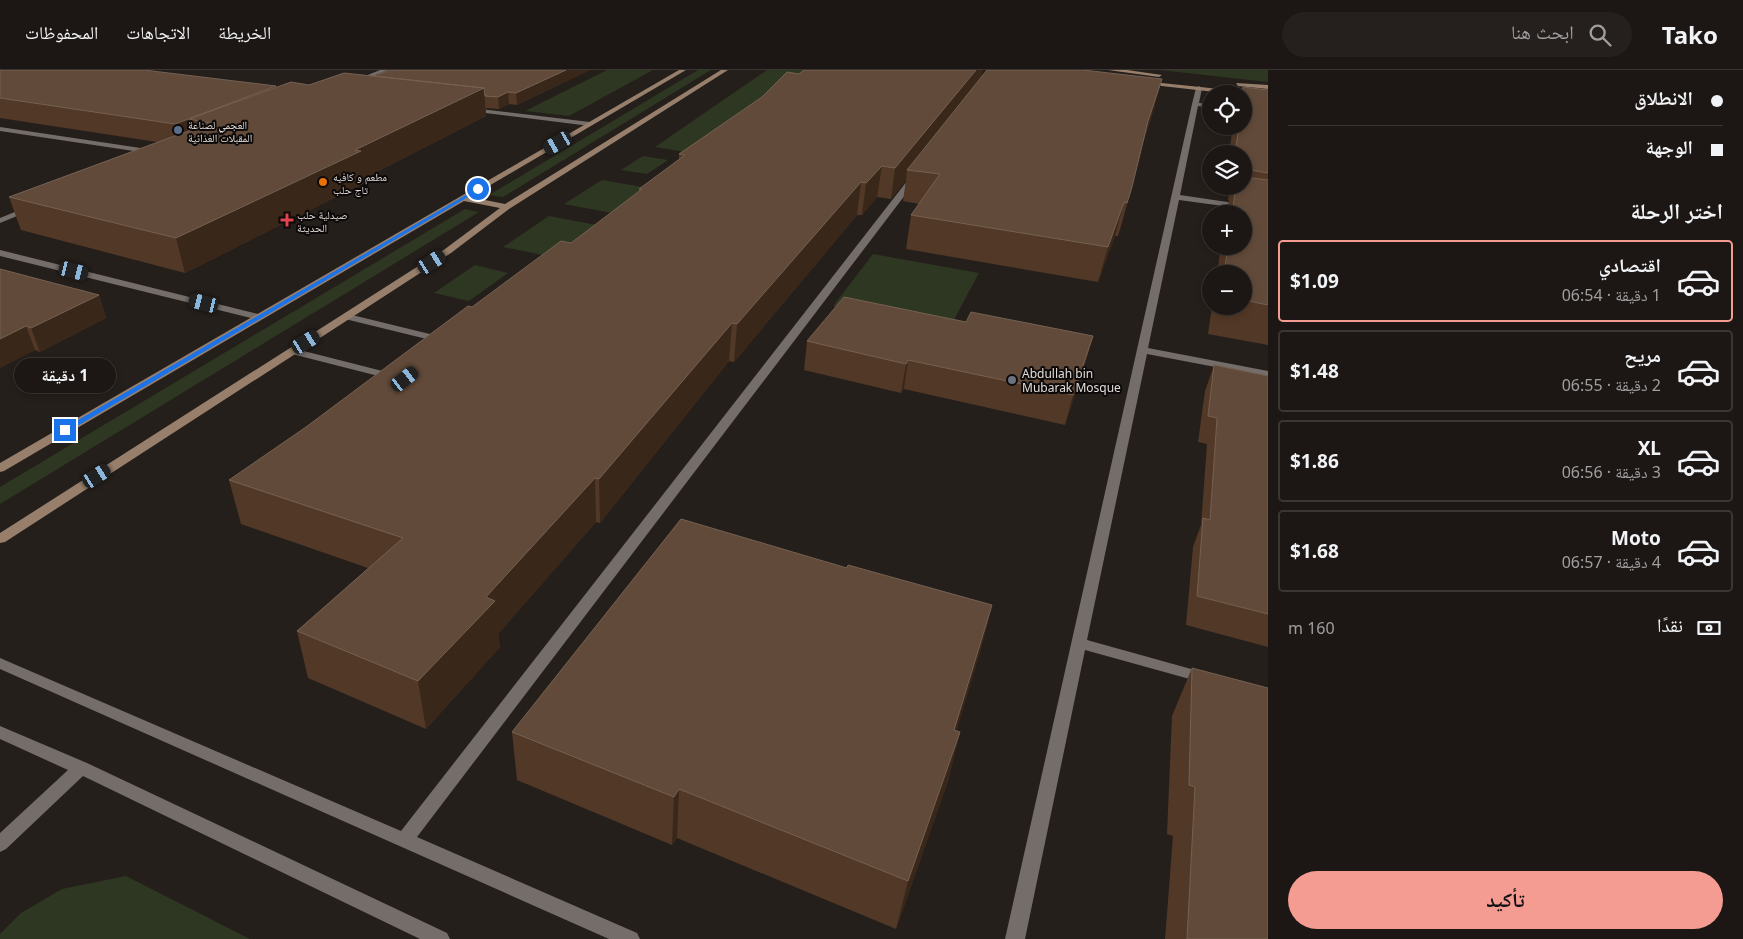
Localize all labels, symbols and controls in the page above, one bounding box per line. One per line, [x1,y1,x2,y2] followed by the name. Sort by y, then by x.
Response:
[1282,12,1632,57] search box
[1662,18,1718,51] text: Tako
[1511,19,1574,45] text: ابحث هنا
[25,20,98,44] text: المحفوظات
[126,20,190,44] text: الاتجاهات
[218,20,271,44] text: الخريطة
[1586,21,1614,49] icon: search
[1202,85,1252,315] map controls
[1202,85,1252,135] button: locate
[1634,85,1693,111] text: الانطلاق
[188,117,252,145] place label: العجمي لصناعة المقبلات الغذائية
[172,124,184,136] marker: العجمي لصناعة المقبلات الغذائية
[541,129,574,157] car
[1645,134,1693,160] text: الوجهة
[1202,145,1252,195] button: layers
[333,169,387,197] place label: مطعم و كافيه تاج حلب
[317,176,329,188] marker: مطعم و كافيه تاج حلب
[467,178,489,200] route start
[1631,195,1723,225] text: اختر الرحلة
[1202,205,1252,255] button: +
[297,207,348,235] place label: صيدلية حلب الحديثة
[281,214,293,226] marker: صيدلية حلب الحديثة
[415,248,448,276] car
[1599,252,1661,278] text: اقتصادي
[1676,259,1721,304] icon: car
[57,260,90,282] car
[1202,265,1252,315] button: −
[1290,268,1339,294] text: $1.09
[1562,284,1661,306] text: 1 دقيقة · 06:54
[187,292,220,314] car
[289,328,322,356] car
[1624,342,1661,368] text: مريح
[1676,349,1721,394] icon: car
[14,358,116,392] callout: 1 دقيقة
[1290,358,1339,384] text: $1.48
[42,364,88,386] text: 1 دقيقة
[388,364,421,394] car
[1022,365,1121,396] place label: Abdullah bin Mubarak Mosque
[1006,374,1018,386] marker: Abdullah bin Mubarak Mosque
[1562,374,1661,396] text: 2 دقيقة · 06:55
[54,419,76,441] route end
[1638,435,1661,461] text: XL
[1676,439,1721,484] icon: car
[1290,448,1339,474] text: $1.86
[1562,461,1661,483] text: 3 دقيقة · 06:56
[80,462,113,490] car
[1611,525,1661,551] text: Moto
[1676,529,1721,574] icon: car
[1290,538,1339,564] text: $1.68
[1562,551,1661,573] text: 4 دقيقة · 06:57
[1657,612,1683,638] text: نقدًا
[1695,614,1723,642] icon: cash
[1288,617,1335,639] text: 160 m
[1288,871,1723,929] button: تأكيد

